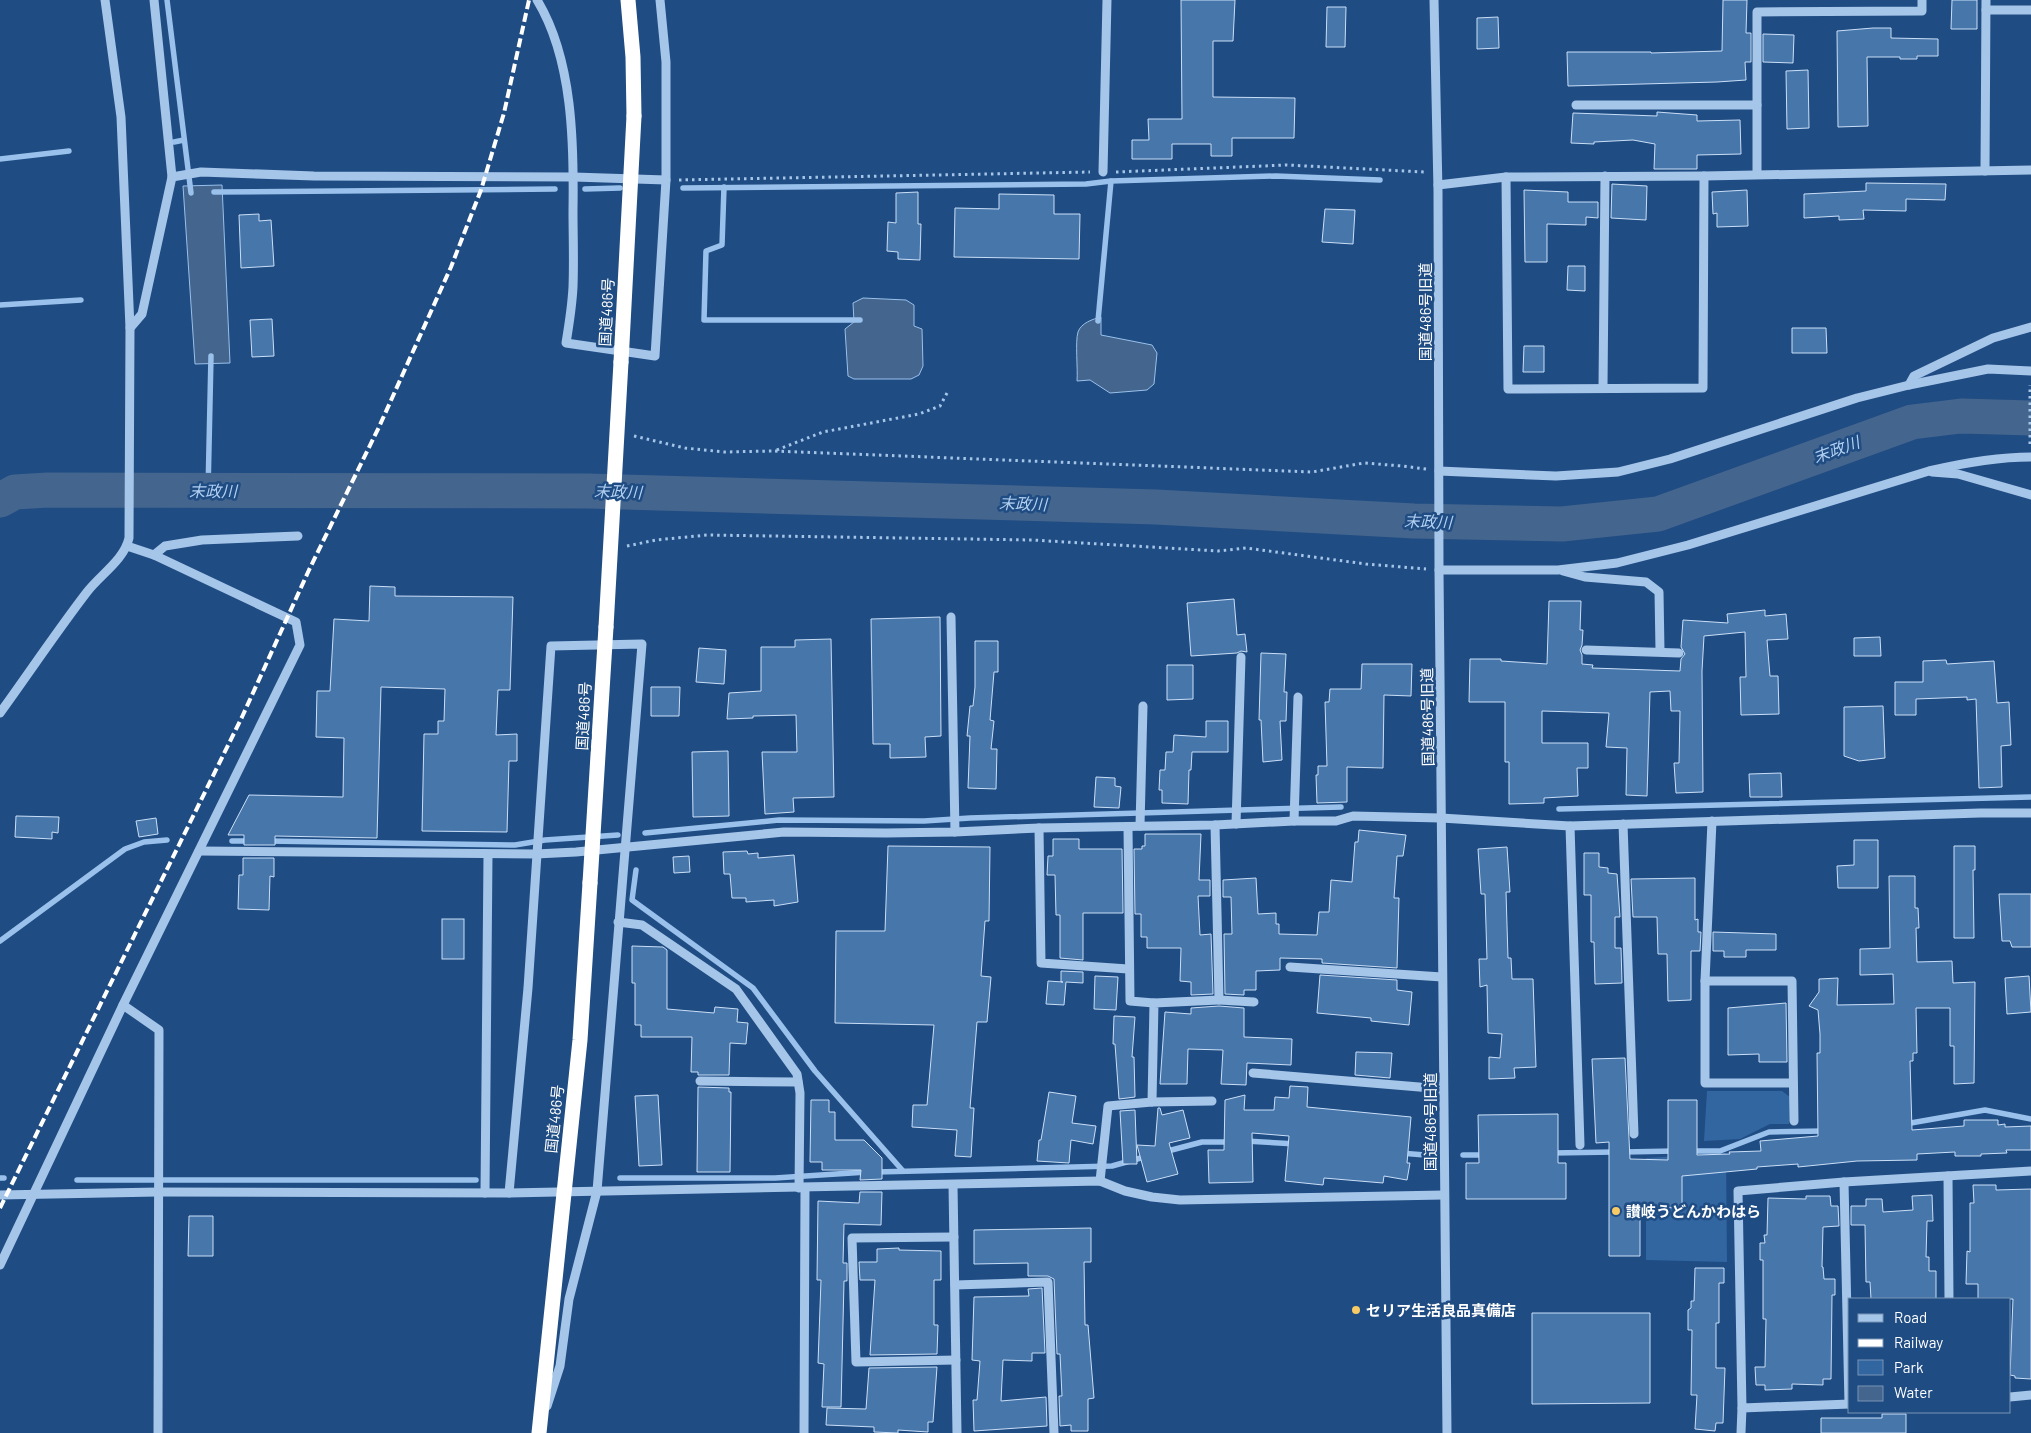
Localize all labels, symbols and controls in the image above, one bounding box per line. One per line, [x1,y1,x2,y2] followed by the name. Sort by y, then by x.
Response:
[1416,263,1434,361] street label: 国道486号旧道
[595,277,617,347] street label: 国道486号
[1810,431,1864,466] water label: 末政川
[189,481,239,500] water label: 末政川
[594,481,644,501] water label: 末政川
[999,493,1049,513] water label: 末政川
[1404,511,1454,531] water label: 末政川
[1417,667,1437,767] street label: 国道486号旧道
[572,681,594,751] street label: 国道486号
[1421,1073,1439,1171] street label: 国道486号旧道
[541,1084,567,1154] street label: 国道486号
[1626,1202,1761,1220] place label: 讃岐うどんかわはら
[1610,1205,1622,1217] marker: 讃岐うどんかわはら
[1848,1298,2011,1413] legend
[1366,1301,1516,1319] place label: セリア生活良品真備店
[1350,1304,1362,1316] marker: セリア生活良品真備店
[1894,1308,1927,1326] text: Road
[1894,1333,1943,1351] text: Railway
[1894,1358,1924,1376] text: Park
[1894,1383,1933,1401] text: Water

